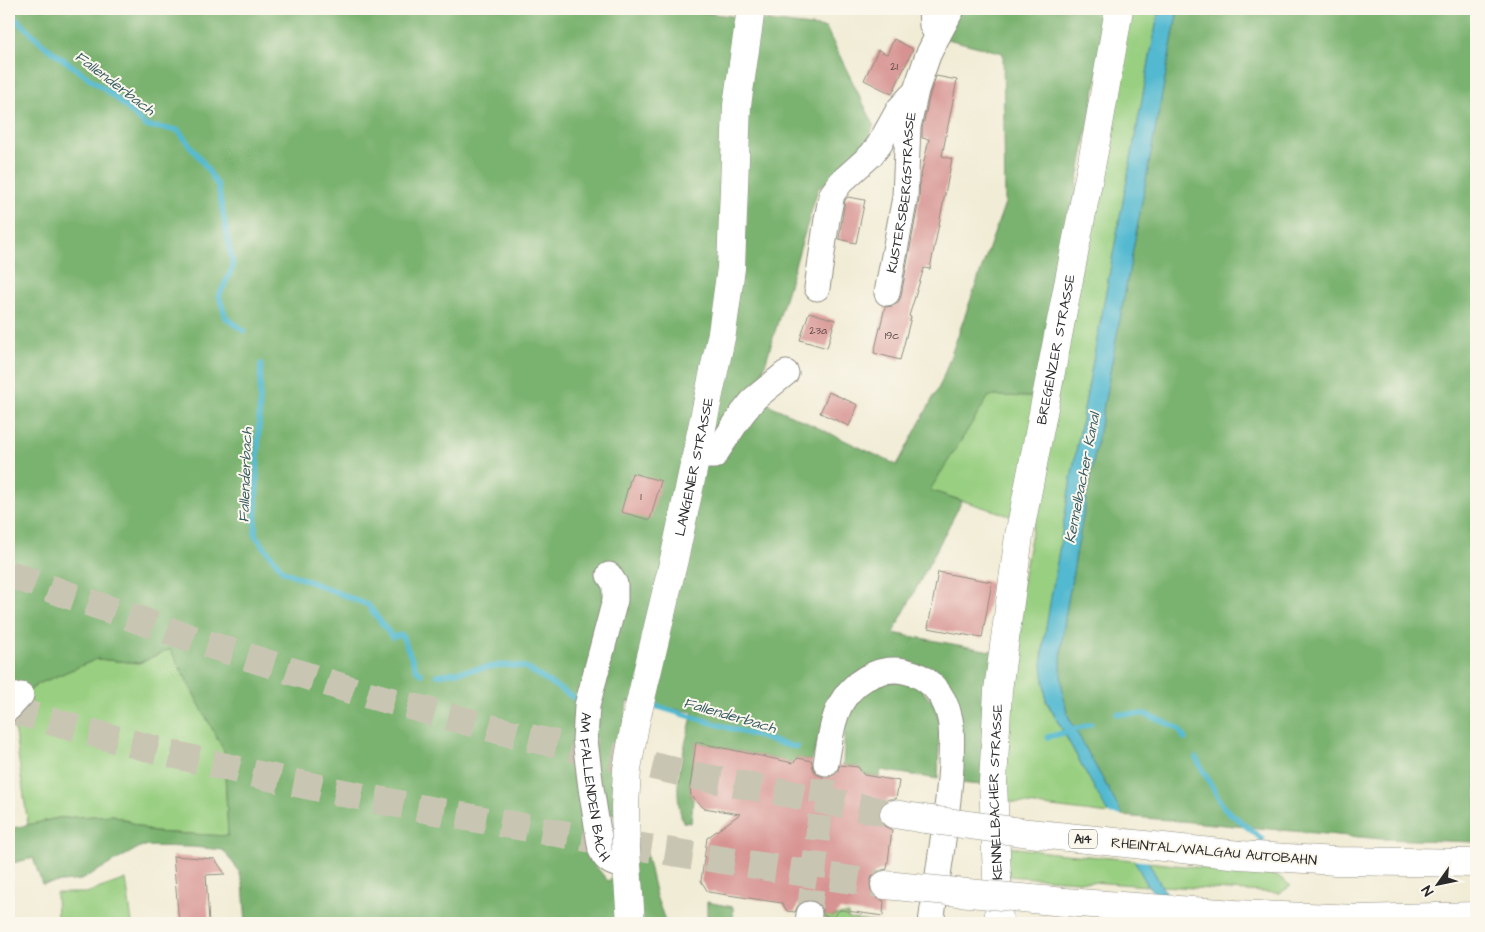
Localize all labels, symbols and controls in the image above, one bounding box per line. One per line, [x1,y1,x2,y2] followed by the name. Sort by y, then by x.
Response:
[70,46,160,121] water label: Fallenderbach
[890,59,898,74] house number: 21
[882,109,922,275] street label: KUSTERSBERGSTRASSE
[1032,272,1081,426] street label: BREGENZER STRASSE
[809,323,827,338] house number: 23a
[885,328,899,343] house number: 19c
[670,395,719,538] street label: LANGENER STRASSE
[1060,410,1106,545] water label: Kennelbacher Kanal
[233,426,258,523] water label: Fallenderbach
[640,489,642,504] house number: 1
[681,692,779,739] water label: Fallenderbach
[984,703,1008,881] street label: KENNELBACHER STRASSE
[574,712,615,867] street label: AM FALLENDEN BACH
[1069,830,1097,849] road number: A14
[1110,833,1318,871] street label: RHEINTAL/WALGAU AUTOBAHN
[1412,860,1462,910] north arrow
[1417,881,1439,900] text: N

